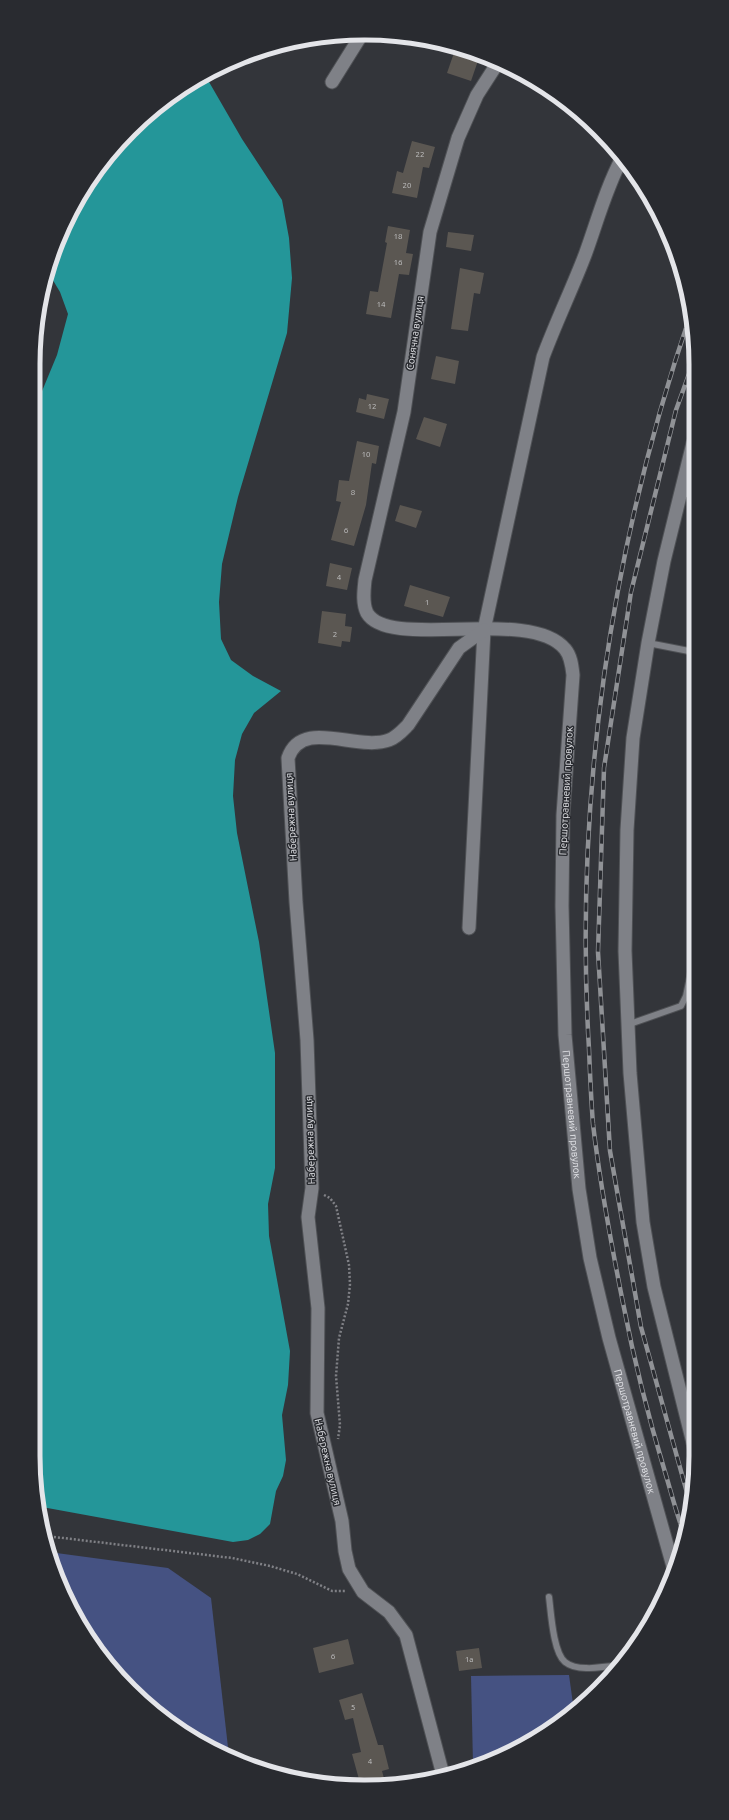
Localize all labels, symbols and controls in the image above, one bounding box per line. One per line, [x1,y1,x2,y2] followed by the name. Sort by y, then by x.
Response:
[415,150,425,159] house number: 22
[402,181,412,190] house number: 20
[393,232,403,241] house number: 18
[393,258,403,267] house number: 16
[404,295,426,371] street label: Сонячна вулиця
[376,300,386,309] house number: 14
[367,402,377,411] house number: 12
[361,450,371,459] house number: 10
[351,488,356,497] house number: 8
[344,526,349,535] house number: 6
[337,573,342,582] house number: 4
[425,598,429,607] house number: 1
[333,630,337,639] house number: 2
[557,726,575,856] street label: Першотравневий провулок
[283,772,299,862] street label: Набережна вулиця
[561,1050,584,1179] street label: Першотравневий провулок
[303,1095,317,1185] street label: Набережна вулиця
[612,1368,658,1495] street label: Першотравневий провулок
[313,1418,343,1506] street label: Набережна вулиця
[331,1652,336,1661] house number: 6
[465,1655,473,1664] house number: 1а
[351,1703,355,1712] house number: 5
[368,1757,373,1766] house number: 4

